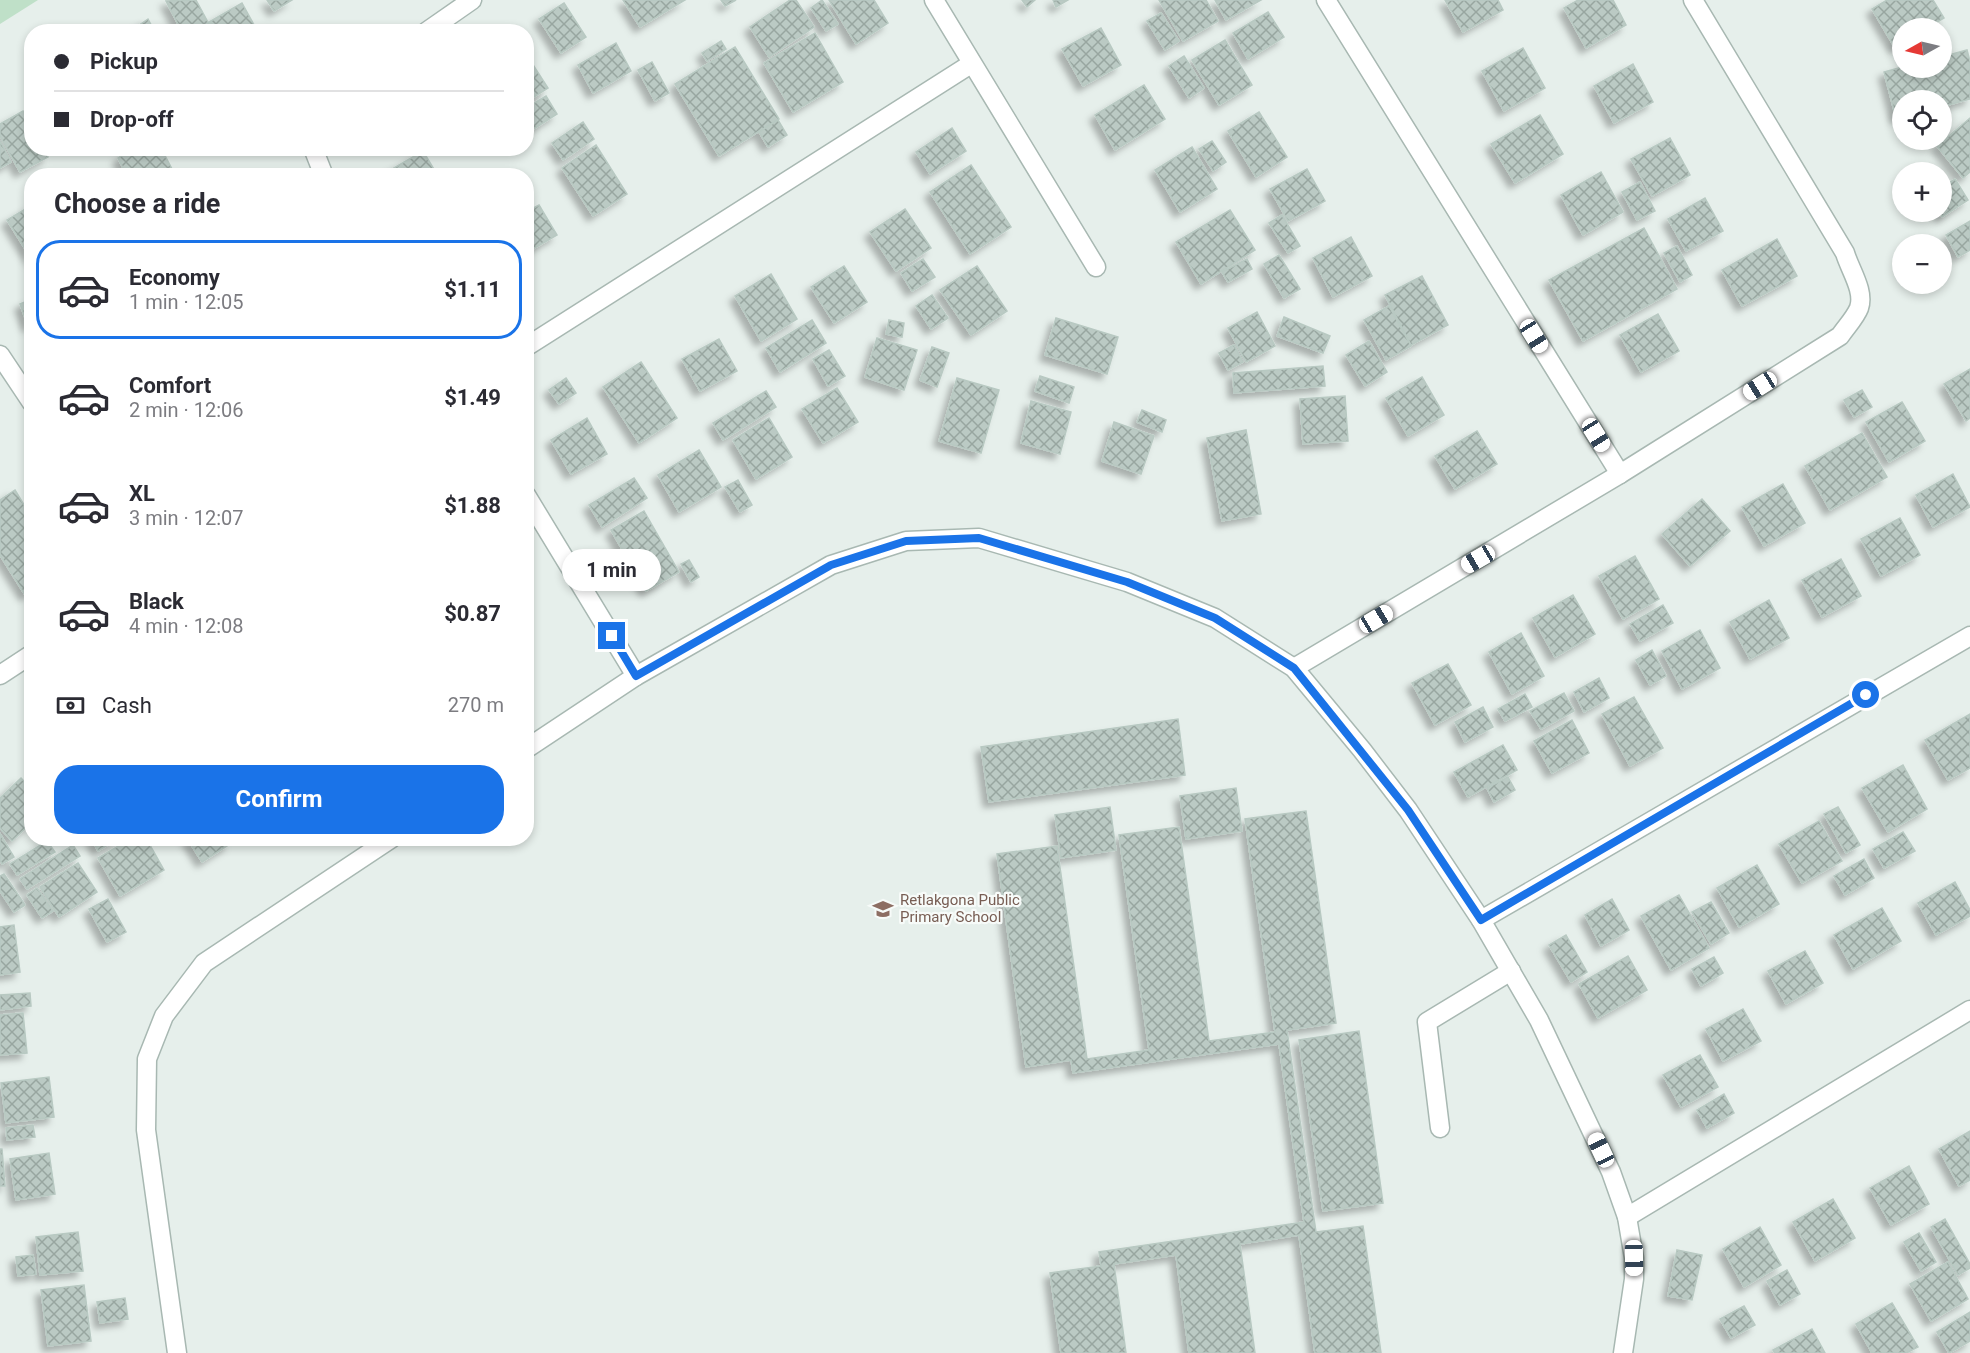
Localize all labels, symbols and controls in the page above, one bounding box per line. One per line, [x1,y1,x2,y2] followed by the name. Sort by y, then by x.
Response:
[1892,18,1952,78] north arrow
[1892,18,1952,294] map controls
[90,49,158,74] text: Pickup
[1892,90,1952,150] button: locate
[90,107,174,132] text: Drop-off
[1892,162,1952,222] button: +
[54,188,220,220] text: Choose a ride
[1892,234,1952,294] button: −
[57,263,111,317] icon: car
[129,265,220,290] text: Economy
[444,277,501,302] text: $1.11
[129,290,244,314] text: 1 min · 12:05
[1517,316,1551,356] car
[1740,369,1780,403] car
[57,371,111,425] icon: car
[129,373,211,398] text: Comfort
[444,385,501,410] text: $1.49
[129,398,244,422] text: 2 min · 12:06
[1579,415,1613,455] car
[57,479,111,533] icon: car
[129,481,155,506] text: XL
[444,493,501,518] text: $1.88
[129,506,244,530] text: 3 min · 12:07
[1458,542,1498,576] car
[562,549,662,591] callout: 1 min
[586,558,637,582] text: 1 min
[57,587,111,641] icon: car
[129,589,184,614] text: Black
[444,601,501,626] text: $0.87
[1356,602,1396,636] car
[129,614,244,638] text: 4 min · 12:08
[598,622,625,649] route end
[1852,681,1879,708] route start
[54,689,87,722] icon: cash
[102,693,152,718] text: Cash
[448,693,504,717] text: 270 m
[54,765,504,834] button: Confirm
[900,891,1020,926] place label: Retlakgona Public Primary School
[871,897,895,921] school or university icon: Retlakgona Public Primary School
[1585,1130,1617,1170] car
[1625,1240,1643,1276] car

